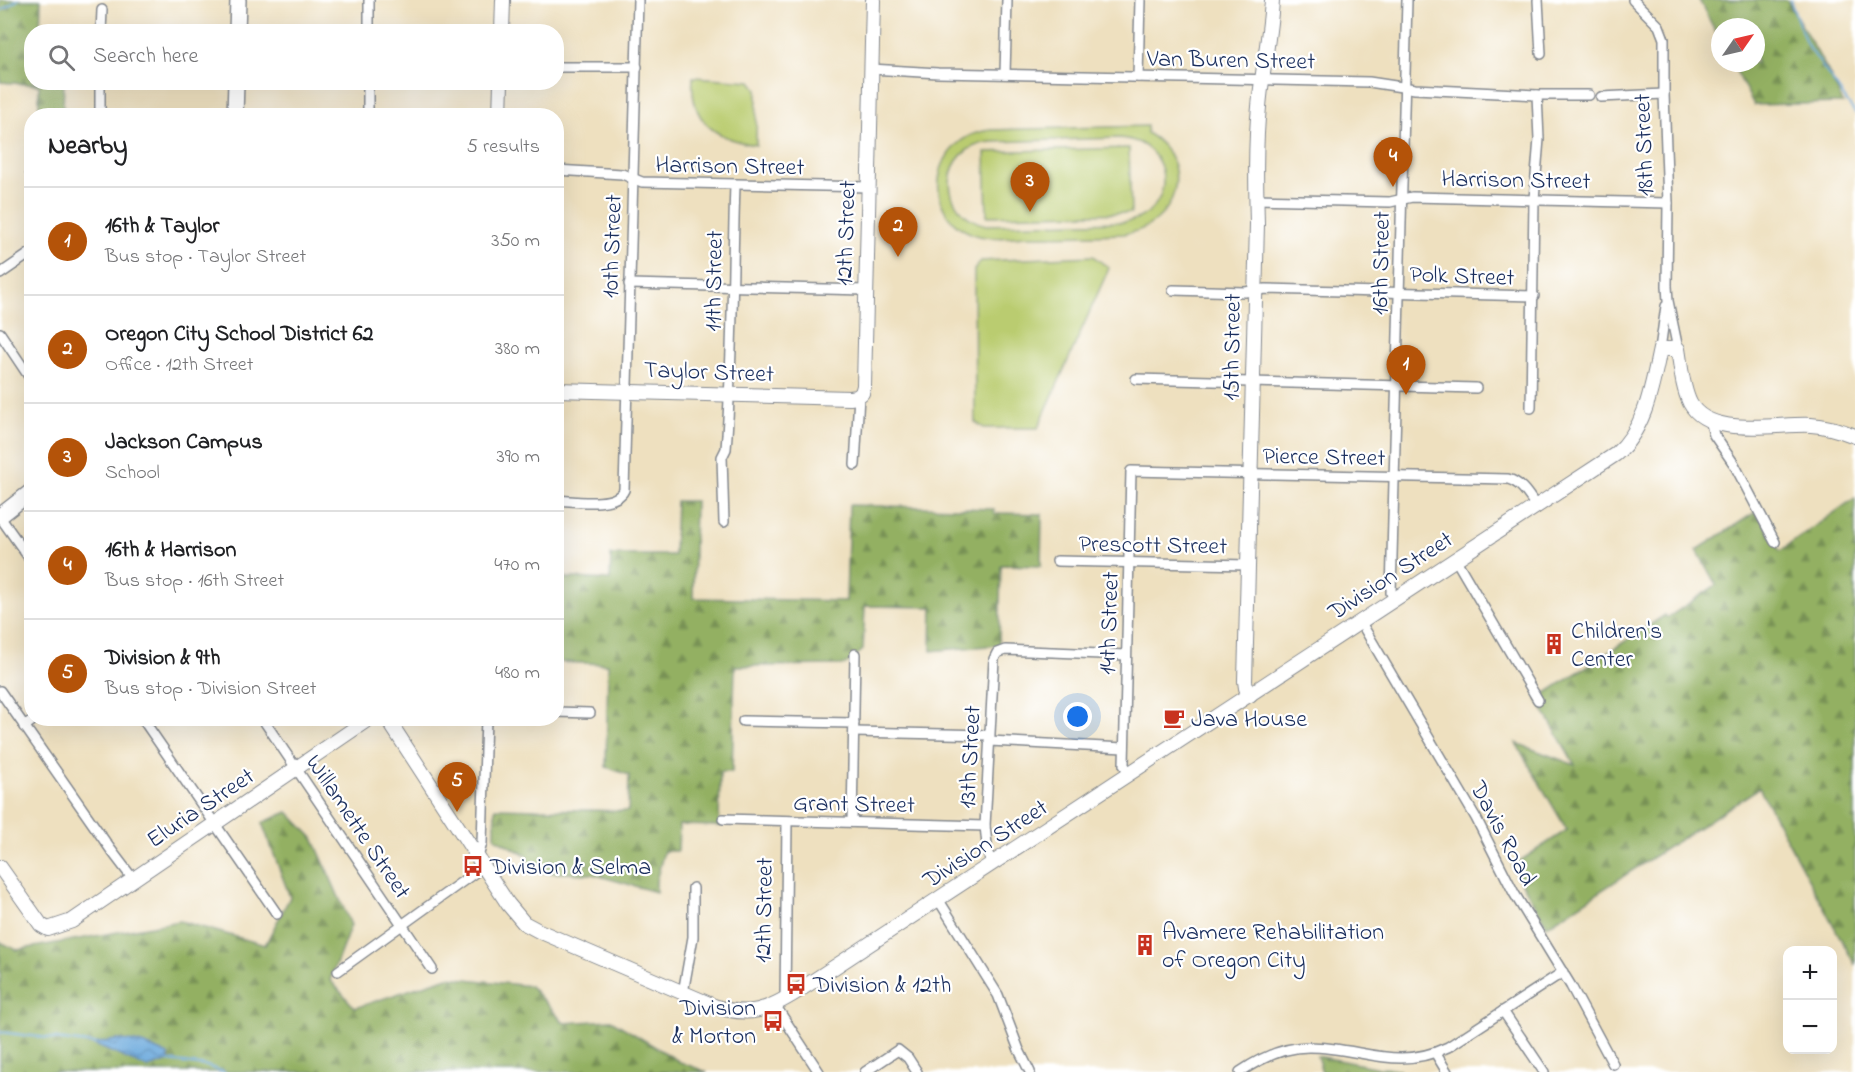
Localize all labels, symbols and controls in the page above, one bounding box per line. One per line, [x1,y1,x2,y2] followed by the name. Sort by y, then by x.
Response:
[1711,18,1765,72] north arrow
[24,24,564,90] search box
[45,41,78,74] icon: search
[93,41,198,73] text: Search here
[1145,43,1315,80] street label: Van Buren Street
[1626,93,1665,197] street label: 18th Street
[48,128,127,166] text: Nearby
[467,133,540,162] text: 5 results
[1374,138,1412,187] pin: 4
[655,149,805,186] street label: Harrison Street
[1010,162,1050,212] pin: 3
[1441,163,1591,200] street label: Harrison Street
[828,180,867,286] street label: 12th Street
[594,194,633,299] street label: 10th Street
[878,208,918,257] pin: 2
[105,211,219,243] text: 16th & Taylor
[1364,211,1401,315] street label: 16th Street
[64,227,71,256] text: 1
[491,227,540,256] text: 350 m
[697,230,734,332] street label: 11th Street
[105,243,306,272] text: Bus stop · Taylor Street
[1409,258,1515,297] street label: Polk Street
[1215,293,1252,401] street label: 15th Street
[105,319,374,351] text: Oregon City School District 62
[63,335,72,364] text: 2
[495,335,540,364] text: 380 m
[1386,346,1426,395] pin: 1
[105,351,254,380] text: Office · 12th Street
[643,354,775,394] street label: Taylor Street
[105,427,263,459] text: Jackson Campus
[1262,440,1386,477] street label: Pierce Street
[63,443,72,472] text: 3
[497,443,540,472] text: 390 m
[105,459,160,488] text: School
[1321,524,1461,631] street label: Division Street
[1078,528,1228,565] street label: Prescott Street
[105,535,236,567] text: 16th & Harrison
[63,551,72,580] text: 4
[494,551,540,580] text: 470 m
[105,567,284,596] text: Bus stop · 16th Street
[1091,571,1130,675] street label: 14th Street
[1571,615,1662,678] place label: Children's Center
[1542,632,1566,656] building icon: Children's Center
[105,643,221,675] text: Division & 9th
[62,659,73,688] text: 5
[495,659,540,688] text: 480 m
[105,675,317,704] text: Bus stop · Division Street
[1063,702,1092,731] your location
[1191,703,1307,738] place label: Java House
[951,705,992,810] street label: 13th Street
[1162,706,1186,730] cafe icon: Java House
[295,748,418,907] street label: Willamette Street
[140,760,262,858] street label: Eluria Street
[438,762,476,812] pin: 5
[1459,774,1544,893] street label: Davis Road
[793,787,915,824] street label: Grant Street
[916,792,1056,899] street label: Division Street
[489,851,651,886] place label: Division & Selma
[461,854,485,878] bus stop icon: Division & Selma
[747,857,784,963] street label: 12th Street
[1162,916,1384,980] place label: Avamere Rehabilitation of Oregon City
[1133,933,1157,957] building icon: Avamere Rehabilitation of Oregon City
[1783,946,1837,1054] map controls
[1783,946,1837,1000] button: +
[812,969,951,1004] place label: Division & 12th
[784,972,808,996] bus stop icon: Division & 12th
[672,992,756,1055] place label: Division & Morton
[1783,1000,1837,1054] button: −
[761,1009,785,1033] bus stop icon: Division & Morton

